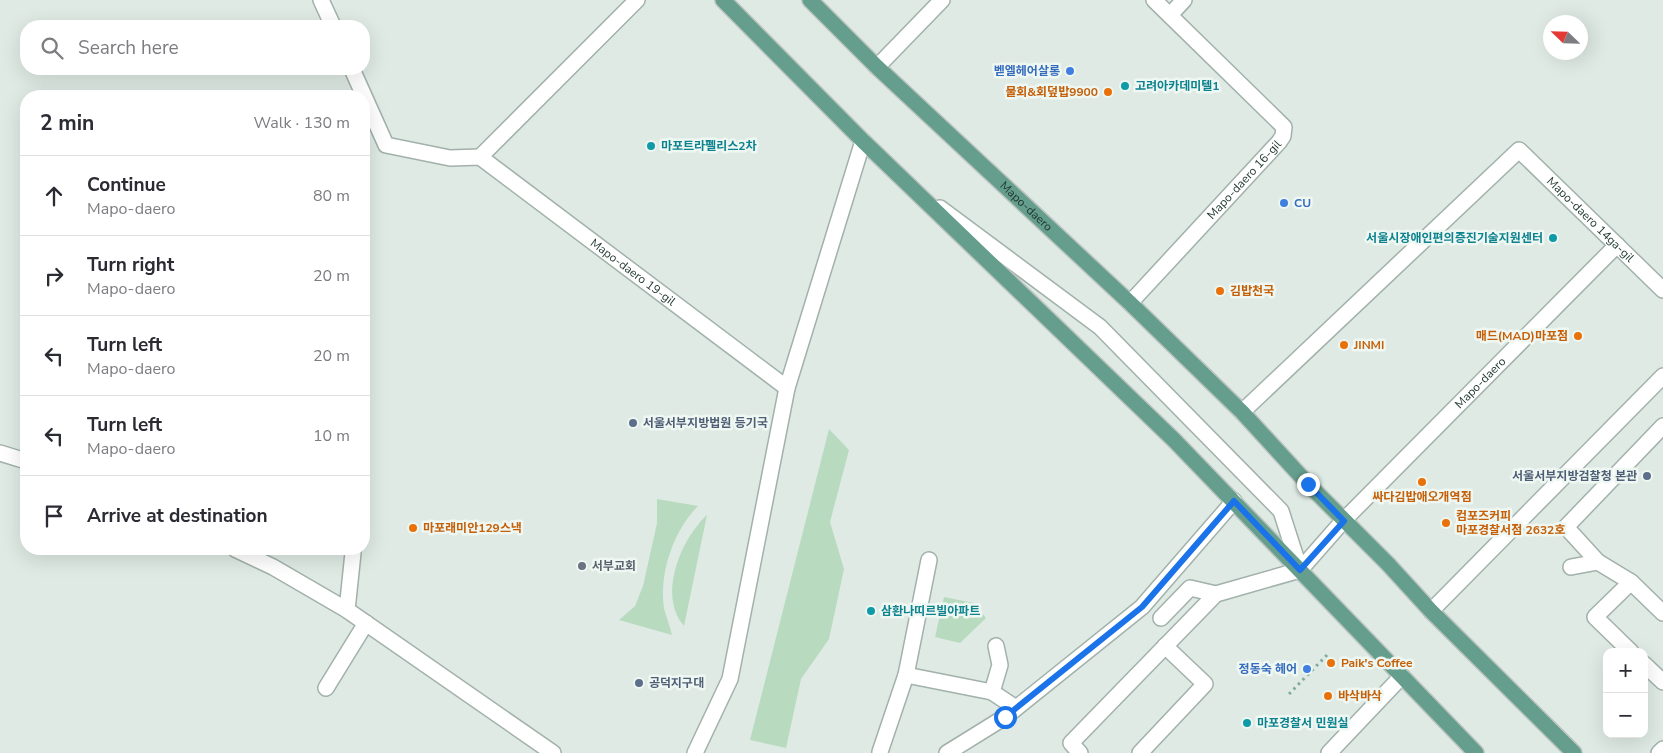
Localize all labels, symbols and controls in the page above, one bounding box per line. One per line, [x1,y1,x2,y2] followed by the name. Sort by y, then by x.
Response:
[1543,15,1588,60] north arrow
[20,20,370,75] search box
[38,34,66,62] icon: search
[78,35,179,61] text: Search here
[994,63,1060,79] place label: 벧엘헤어살롱
[1064,65,1076,77] marker: 벧엘헤어살롱
[1135,78,1219,94] place label: 고려아카데미텔1
[1119,80,1131,92] marker: 고려아카데미텔1
[1005,84,1098,100] place label: 물회&회덮밥9900
[1102,86,1114,98] marker: 물회&회덮밥9900
[40,109,94,137] text: 2 min
[254,112,350,134] text: Walk · 130 m
[1203,136,1285,223] street label: Mapo-daero 16-gil
[661,138,757,154] place label: 마포트라펠리스2차
[645,140,657,152] marker: 마포트라펠리스2차
[87,172,166,198] text: Continue
[1543,173,1638,266] street label: Mapo-daero 14ga-gil
[997,178,1056,235] street label: Mapo-daero
[40,182,68,210] icon: ahead
[313,185,350,207] text: 80 m
[1294,195,1311,211] place label: CU
[1278,197,1290,209] marker: CU
[87,198,176,220] text: Mapo-daero
[1366,230,1543,246] place label: 서울시장애인편의증진기술지원센터
[1547,232,1559,244] marker: 서울시장애인편의증진기술지원센터
[587,235,679,310] street label: Mapo-daero 19-gil
[87,252,174,278] text: Turn right
[40,262,68,290] icon: right
[313,265,350,287] text: 20 m
[87,278,176,300] text: Mapo-daero
[1230,283,1274,299] place label: 김밥천국
[1214,285,1226,297] marker: 김밥천국
[1476,328,1568,344] place label: 매드(MAD)마포점
[1572,330,1584,342] marker: 매드(MAD)마포점
[87,332,162,358] text: Turn left
[1353,337,1384,353] place label: JINMI
[1338,339,1350,351] marker: JINMI
[40,342,68,370] icon: left
[313,345,350,367] text: 20 m
[1451,353,1510,412] street label: Mapo-daero
[87,358,176,380] text: Mapo-daero
[87,412,162,438] text: Turn left
[643,415,768,431] place label: 서울서부지방법원 등기국
[627,417,639,429] marker: 서울서부지방법원 등기국
[40,422,68,450] icon: left
[313,425,350,447] text: 10 m
[87,438,176,460] text: Mapo-daero
[1512,468,1637,484] place label: 서울서부지방검찰청 본관
[1641,470,1653,482] marker: 서울서부지방검찰청 본관
[1297,473,1320,496] route end
[1416,476,1428,488] marker: 싸다김밥애오개역점
[1372,489,1472,505] place label: 싸다김밥애오개역점
[40,502,68,530] icon: arrive
[87,503,268,529] text: Arrive at destination
[1456,508,1565,538] place label: 컴포즈커피 마포경찰서점 2632호
[1440,517,1452,529] marker: 컴포즈커피 마포경찰서점 2632호
[423,520,522,536] place label: 마포래미안129스낵
[407,522,419,534] marker: 마포래미안129스낵
[592,558,636,574] place label: 서부교회
[576,560,588,572] marker: 서부교회
[881,603,980,619] place label: 삼환나띠르빌아파트
[865,605,877,617] marker: 삼환나띠르빌아파트
[1603,648,1648,738] map controls
[1603,648,1648,693] button: +
[1341,655,1413,671] place label: Paik's Coffee
[1325,657,1337,669] marker: Paik's Coffee
[1239,661,1297,677] place label: 정동숙 헤어
[1301,663,1313,675] marker: 정동숙 헤어
[649,675,704,691] place label: 공덕지구대
[633,677,645,689] marker: 공덕지구대
[1338,688,1382,704] place label: 바삭바삭
[1322,690,1334,702] marker: 바삭바삭
[1603,693,1648,738] button: −
[994,706,1017,729] route start
[1257,715,1349,731] place label: 마포경찰서 민원실
[1241,717,1253,729] marker: 마포경찰서 민원실

